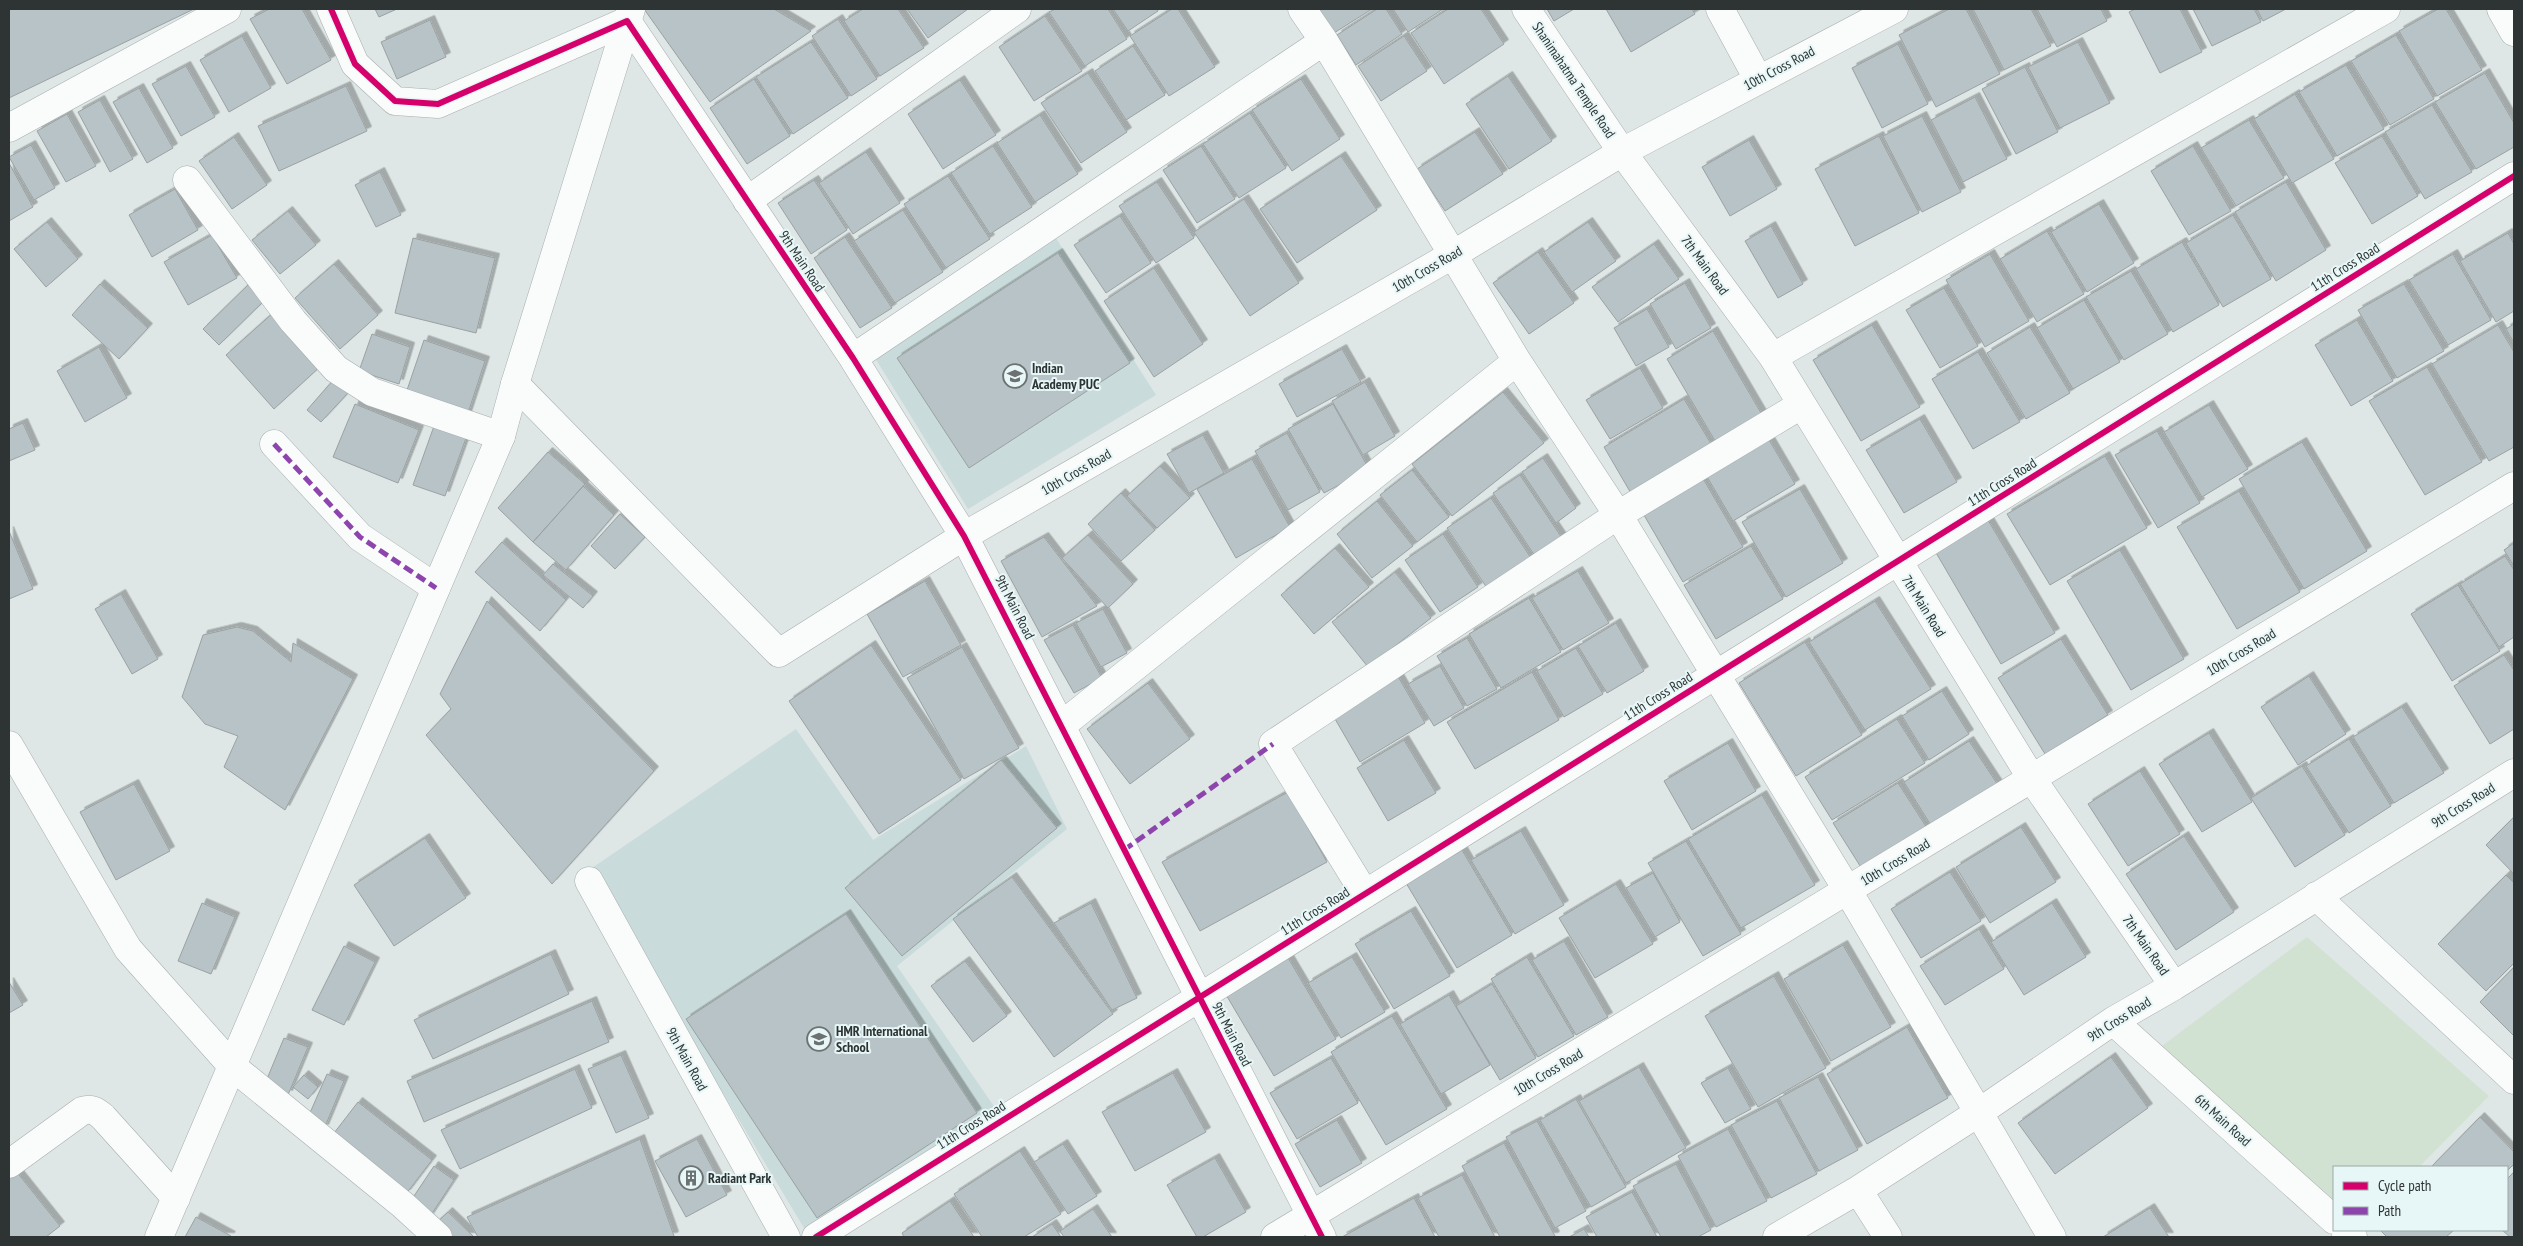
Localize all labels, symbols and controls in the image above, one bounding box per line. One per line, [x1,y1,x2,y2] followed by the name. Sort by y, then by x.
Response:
[1528,18,1620,142] street label: Shanimahatma Temple Road
[1740,42,1818,94] street label: 10th Cross Road
[775,227,829,295] street label: 9th Main Road
[1677,232,1733,298] street label: 7th Main Road
[2307,239,2383,295] street label: 11th Cross Road
[1389,242,1465,296] street label: 10th Cross Road
[1031,359,1100,393] place label: Indian Academy PUC
[1002,363,1028,389] school or university icon: Indian Academy PUC
[1038,445,1114,499] street label: 10th Cross Road
[1964,454,2040,510] street label: 11th Cross Road
[991,572,1039,642] street label: 9th Main Road
[1898,572,1950,640] street label: 7th Main Road
[2203,624,2279,680] street label: 10th Cross Road
[1620,668,1696,724] street label: 11th Cross Road
[2428,778,2498,832] street label: 9th Cross Road
[1857,834,1933,890] street label: 10th Cross Road
[1277,883,1353,939] street label: 11th Cross Road
[2119,911,2173,979] street label: 7th Main Road
[2084,992,2154,1046] street label: 9th Cross Road
[1208,999,1256,1069] street label: 9th Main Road
[836,1022,928,1056] place label: HMR International School
[662,1024,712,1094] street label: 9th Main Road
[806,1026,832,1052] school or university icon: HMR International School
[1510,1044,1586,1100] street label: 10th Cross Road
[2191,1090,2255,1150] street label: 6th Main Road
[933,1097,1009,1153] street label: 11th Cross Road
[678,1165,704,1191] building icon: Radiant Park
[2333,1166,2508,1231] legend
[708,1169,771,1187] place label: Radiant Park
[2378,1176,2431,1195] text: Cycle path
[2378,1201,2401,1220] text: Path

